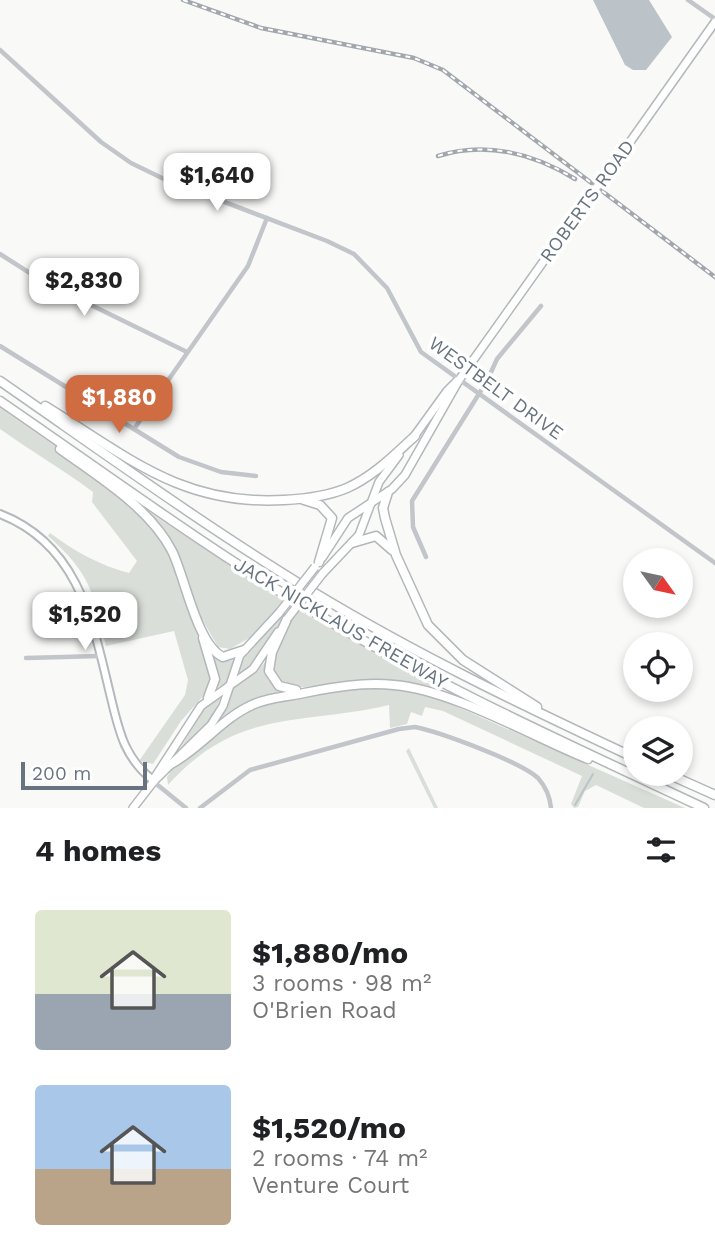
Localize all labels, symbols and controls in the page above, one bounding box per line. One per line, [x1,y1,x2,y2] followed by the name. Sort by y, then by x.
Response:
[535,135,639,267] street label: ROBERTS ROAD
[160,154,274,213] pin: $1,640
[179,162,255,189] text: $1,640
[27,258,141,318] pin: $2,830
[45,267,123,294] text: $2,830
[424,331,568,445] street label: WESTBELT DRIVE
[62,376,176,435] pin: $1,880
[82,384,156,411] text: $1,880
[623,548,693,618] north arrow
[623,548,693,786] map controls
[230,552,452,694] street label: JACK NICKLAUS FREEWAY
[28,592,142,652] pin: $1,520
[48,601,122,628] text: $1,520
[623,632,693,702] button: locate
[623,716,693,786] button: layers
[21,759,147,791] scale bar
[32,762,91,785] text: 200 m
[642,831,680,869] icon: filters
[35,833,161,868] text: 4 homes
[252,935,408,970] text: $1,880/mo
[91,938,175,1022] icon: home
[252,970,431,997] text: 3 rooms · 98 m²
[252,997,397,1024] text: O'Brien Road
[252,1110,406,1145] text: $1,520/mo
[91,1113,175,1197] icon: home
[252,1145,427,1172] text: 2 rooms · 74 m²
[252,1172,409,1199] text: Venture Court

